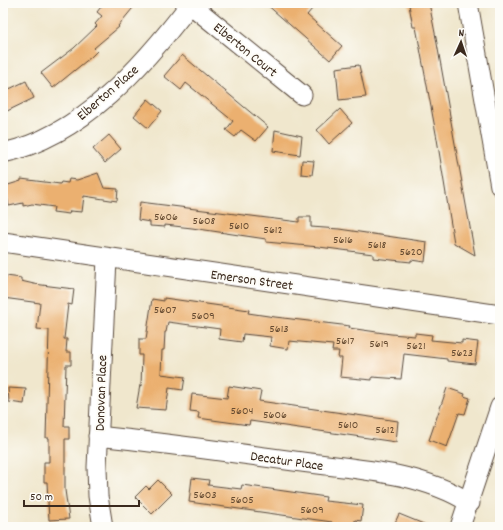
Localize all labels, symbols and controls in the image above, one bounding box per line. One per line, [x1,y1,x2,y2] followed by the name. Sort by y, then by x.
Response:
[208,18,281,83] street label: Elberton Court
[441,22,481,62] north arrow
[458,26,465,42] text: N
[73,61,144,126] street label: Elberton Place
[154,209,178,226] house number: 5606
[193,213,216,230] house number: 5608
[229,218,249,235] house number: 5610
[263,222,283,239] house number: 5612
[333,232,353,249] house number: 5616
[368,237,387,254] house number: 5618
[399,244,423,261] house number: 5620
[209,265,294,297] street label: Emerson Street
[154,302,177,319] house number: 5607
[191,308,215,325] house number: 5609
[269,321,289,338] house number: 5613
[336,333,355,350] house number: 5617
[369,336,389,353] house number: 5619
[406,338,426,355] house number: 5621
[451,345,473,362] house number: 5623
[91,355,113,432] street label: Donovan Place
[231,403,253,420] house number: 5604
[263,407,287,424] house number: 5606
[338,417,358,434] house number: 5610
[375,422,395,439] house number: 5612
[249,447,324,477] street label: Decatur Place
[24,482,139,508] scale bar
[193,487,217,504] house number: 5603
[30,489,53,506] text: 50 m
[230,492,254,509] house number: 5605
[300,502,324,519] house number: 5609

